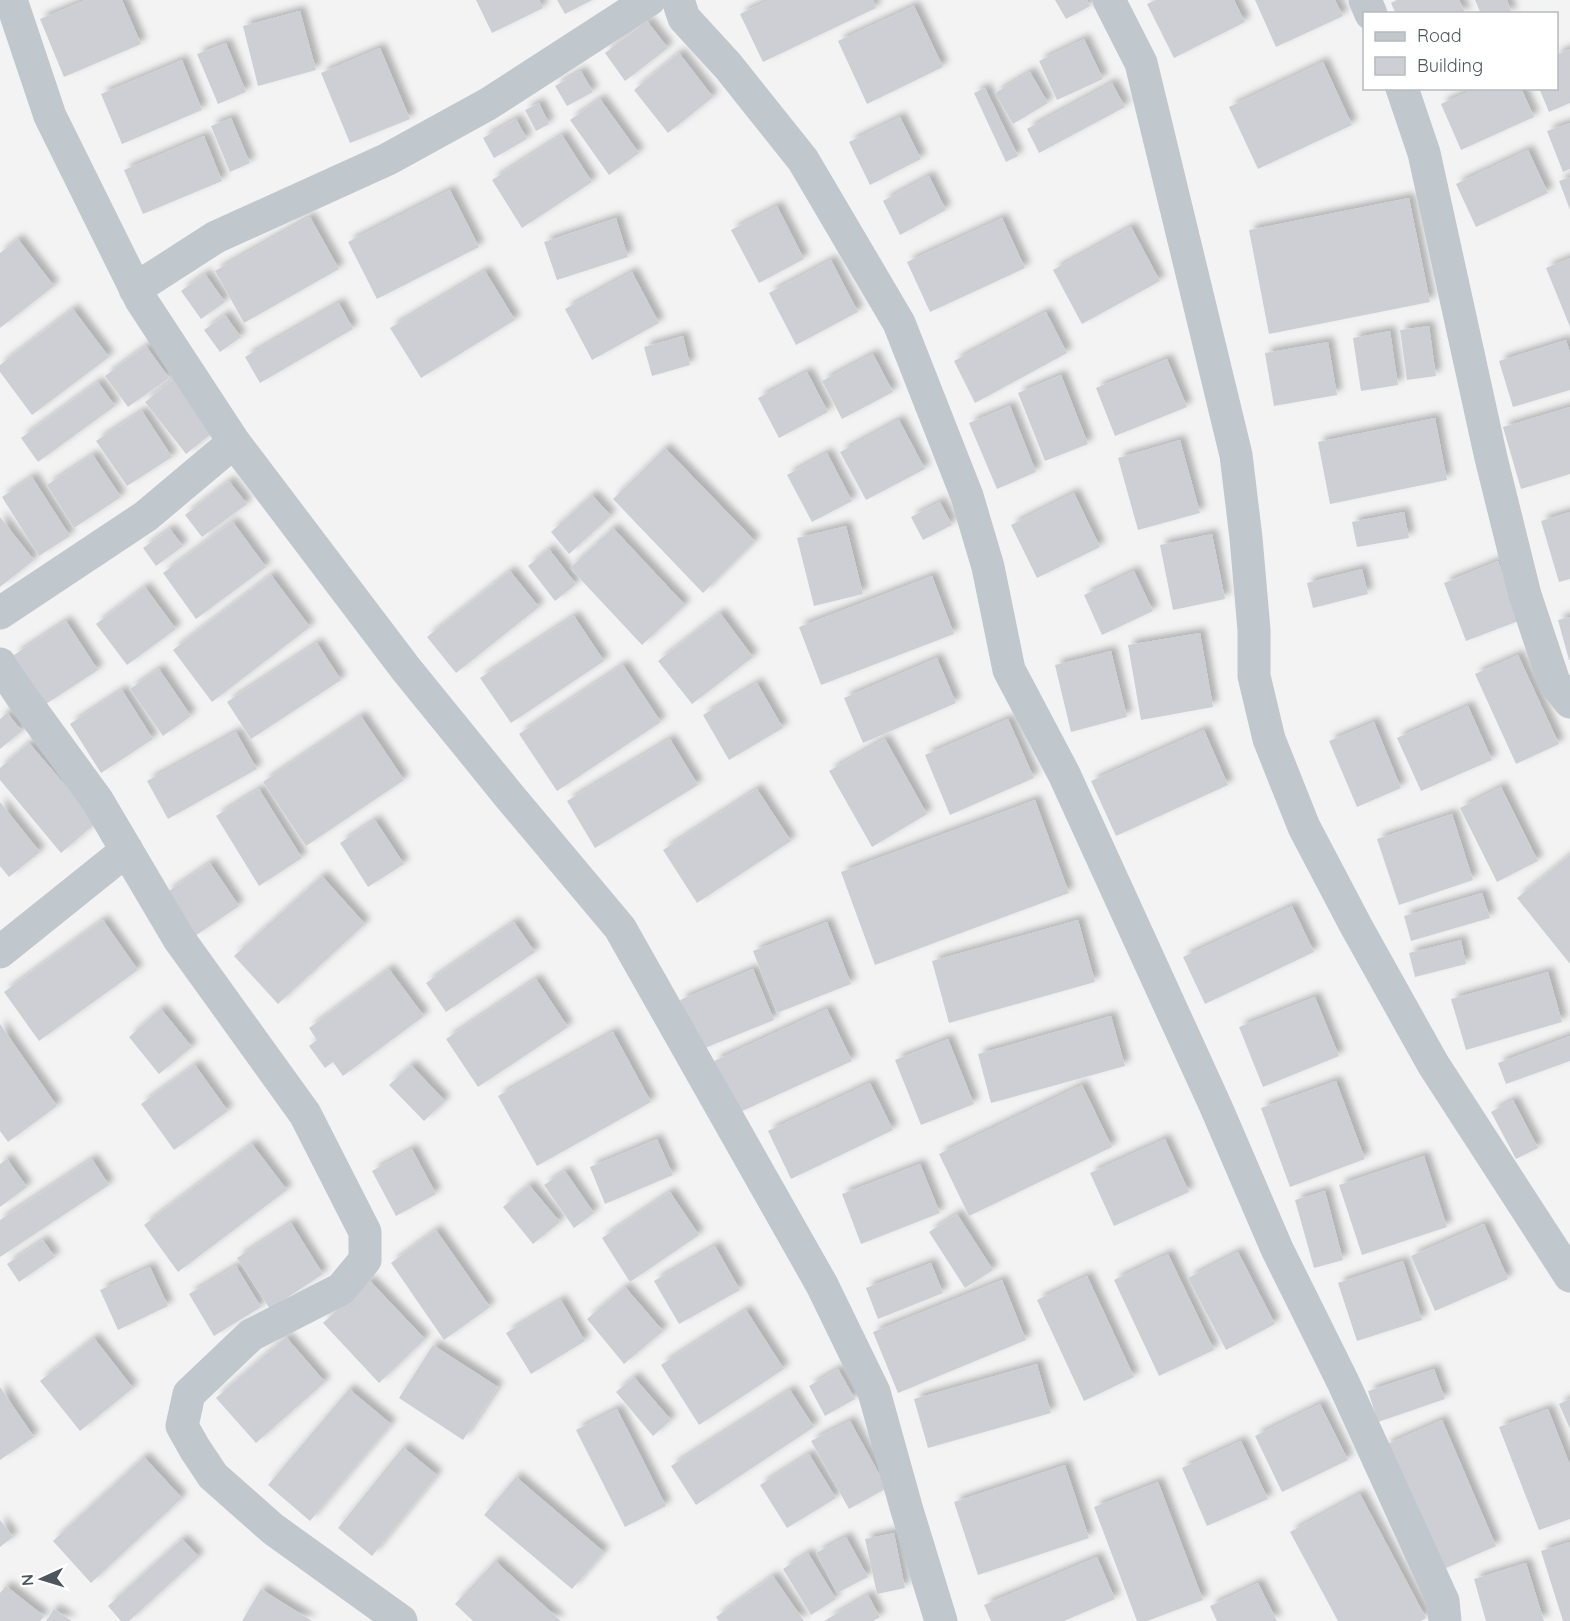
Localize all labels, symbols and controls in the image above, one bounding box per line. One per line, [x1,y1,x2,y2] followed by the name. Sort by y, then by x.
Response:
[1363,12,1558,90] legend
[1417,24,1462,47] text: Road
[1417,54,1483,77] text: Building
[12,1549,72,1609] north arrow
[17,1573,37,1587] text: N

